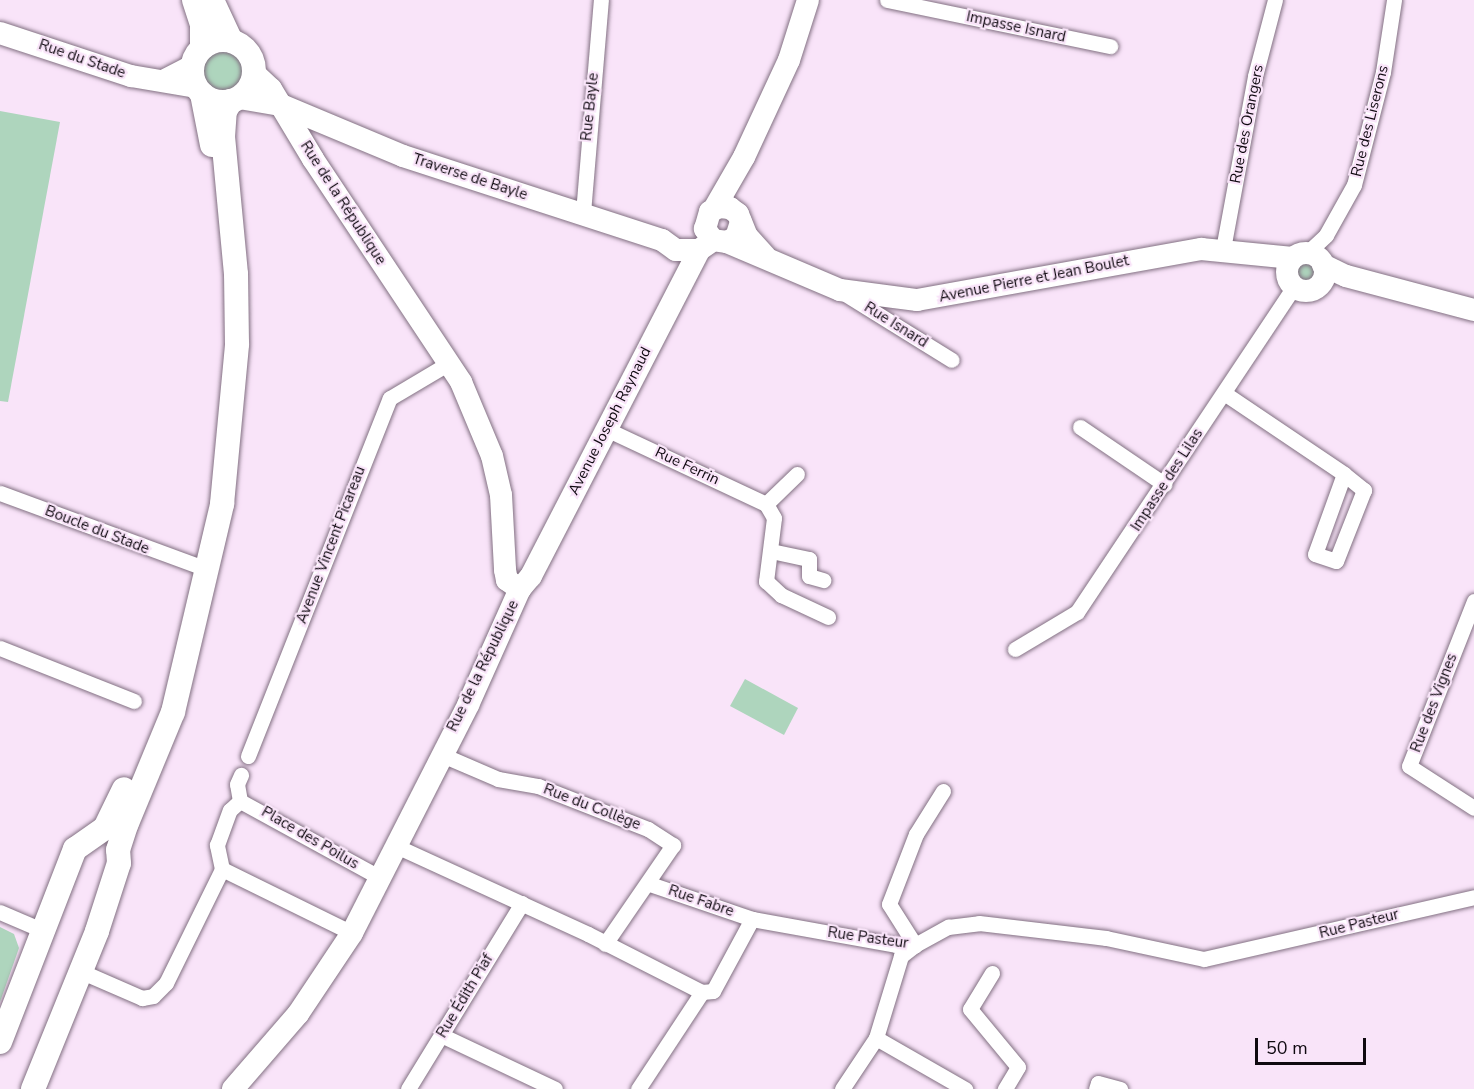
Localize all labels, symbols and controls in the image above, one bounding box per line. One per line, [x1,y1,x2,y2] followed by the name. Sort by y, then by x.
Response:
[965,8,1067,46] street label: Impasse Isnard
[36,36,128,82] street label: Rue du Stade
[1227,63,1267,185] street label: Rue des Orangers
[1347,63,1393,179] street label: Rue des Liserons
[577,72,603,142] street label: Rue Bayle
[296,138,390,268] street label: Rue de la République
[410,150,530,204] street label: Traverse de Bayle
[938,252,1130,306] street label: Avenue Pierre et Jean Boulet
[861,298,931,352] street label: Rue Isnard
[565,344,655,498] street label: Avenue Joseph Raynaud
[1127,425,1207,535] street label: Impasse des Lilas
[652,443,722,489] street label: Rue Ferrin
[293,464,369,626] street label: Avenue Vincent Picareau
[42,502,152,558] street label: Boucle du Stade
[443,597,523,735] street label: Rue de la République
[1407,651,1461,755] street label: Rue des Vignes
[541,780,643,834] street label: Rue du Collège
[258,803,362,873] street label: Place des Poilus
[666,881,736,921] street label: Rue Fabre
[1317,905,1401,943] street label: Rue Pasteur
[826,923,910,953] street label: Rue Pasteur
[433,951,497,1041] street label: Rue Édith Piaf
[1258,1026,1369,1064] scale bar
[1266,1036,1308,1060] text: 50 m

